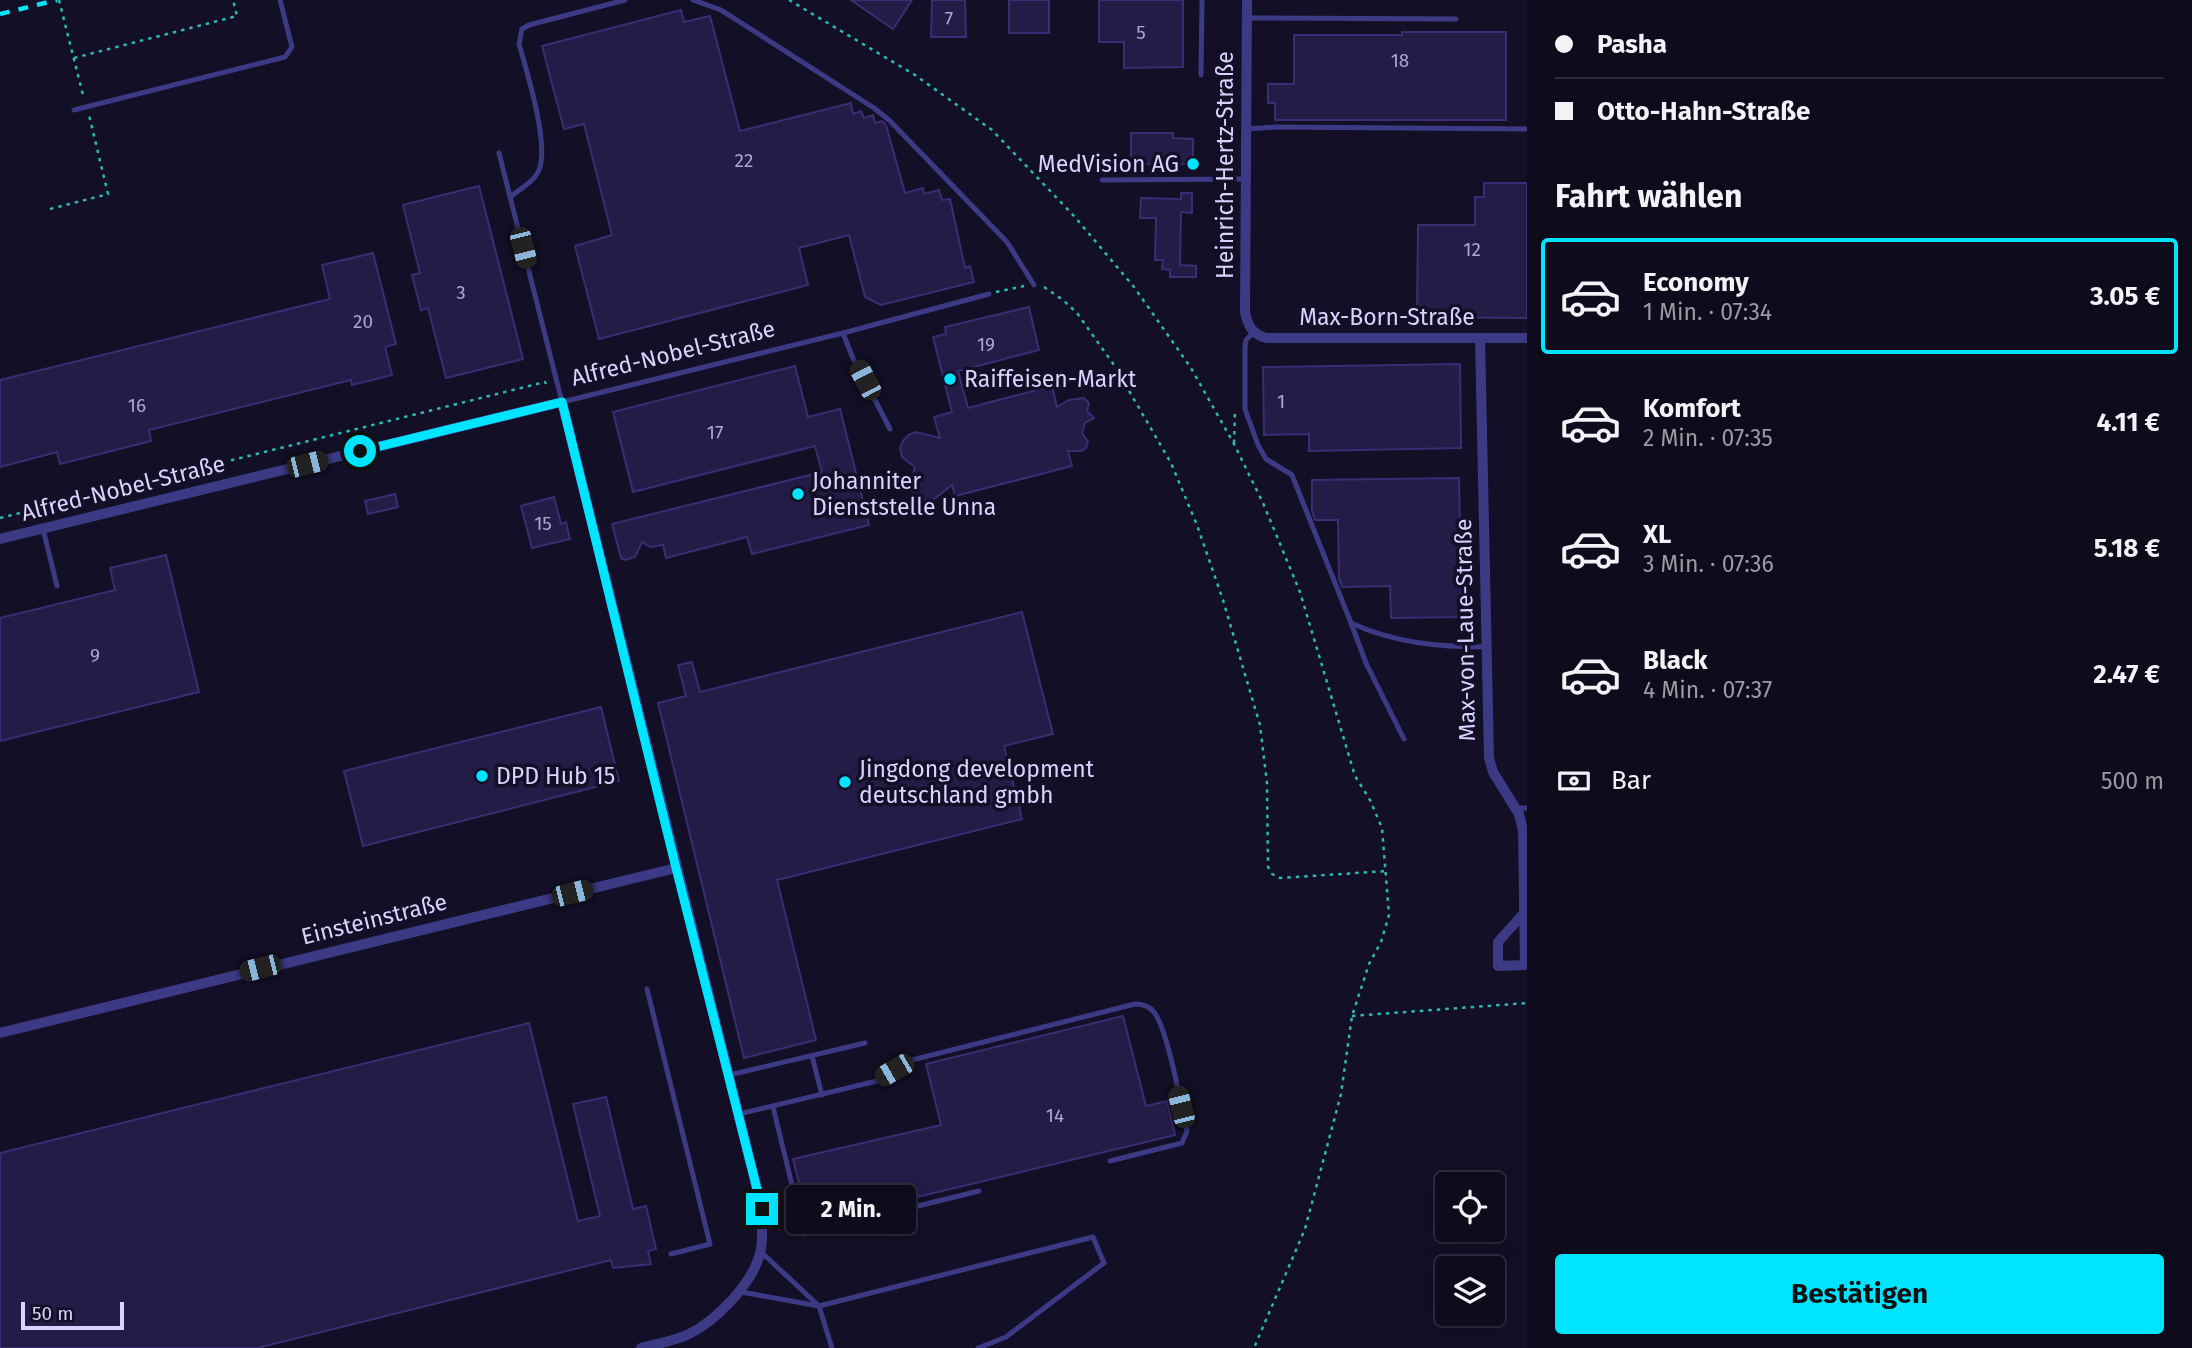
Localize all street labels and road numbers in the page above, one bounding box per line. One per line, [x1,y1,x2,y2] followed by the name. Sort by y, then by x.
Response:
[1211,51,1239,279] street label: Heinrich-Hertz-Straße
[1299,303,1475,331] street label: Max-Born-Straße
[568,314,778,392] street label: Alfred-Nobel-Straße
[18,449,228,527] street label: Alfred-Nobel-Straße
[1449,518,1481,742] street label: Max-von-Laue-Straße
[298,887,450,951] street label: Einsteinstraße

